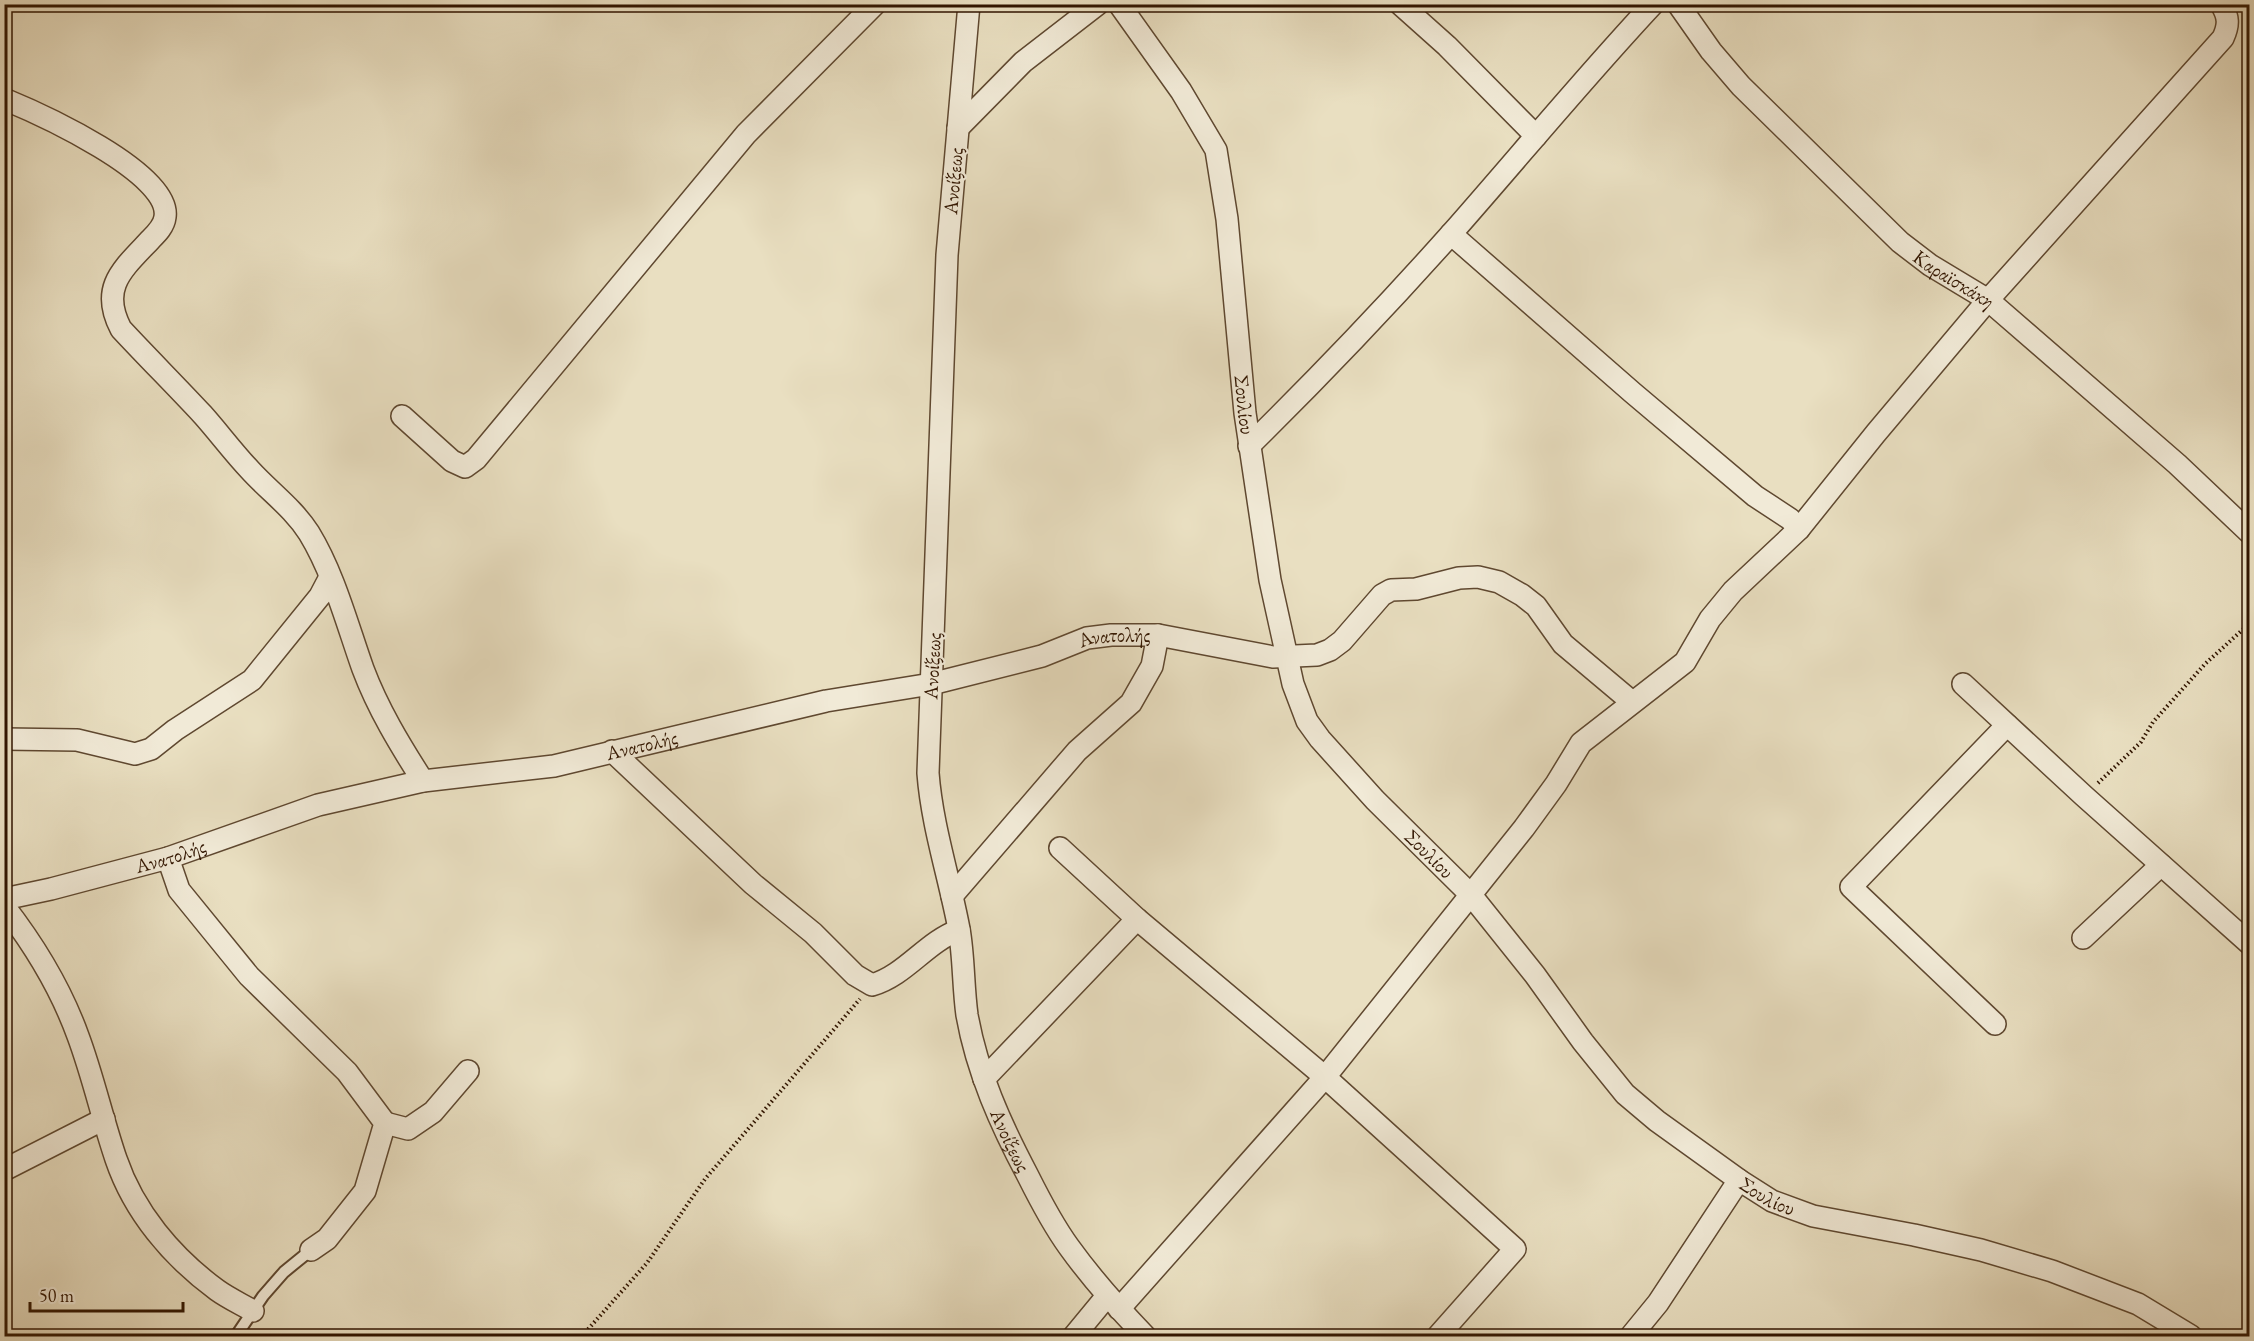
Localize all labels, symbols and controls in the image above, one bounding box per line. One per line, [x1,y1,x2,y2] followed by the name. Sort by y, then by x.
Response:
[937,146,969,217] street label: Ανοίξεως
[1908,244,2001,314] street label: Καραϊσκάκη
[1229,374,1261,436] street label: Σουλίου
[1073,622,1151,654] street label: Ανατολής
[917,632,947,701] street label: Ανοίξεως
[602,724,680,766] street label: Ανατολής
[1399,824,1460,884] street label: Σουλίου
[131,833,209,879] street label: Ανατολής
[984,1104,1037,1177] street label: Ανοίξεως
[1735,1171,1799,1221] street label: Σουλίου
[30,1275,183,1313] scale bar
[39,1284,74,1307] text: 50 m

